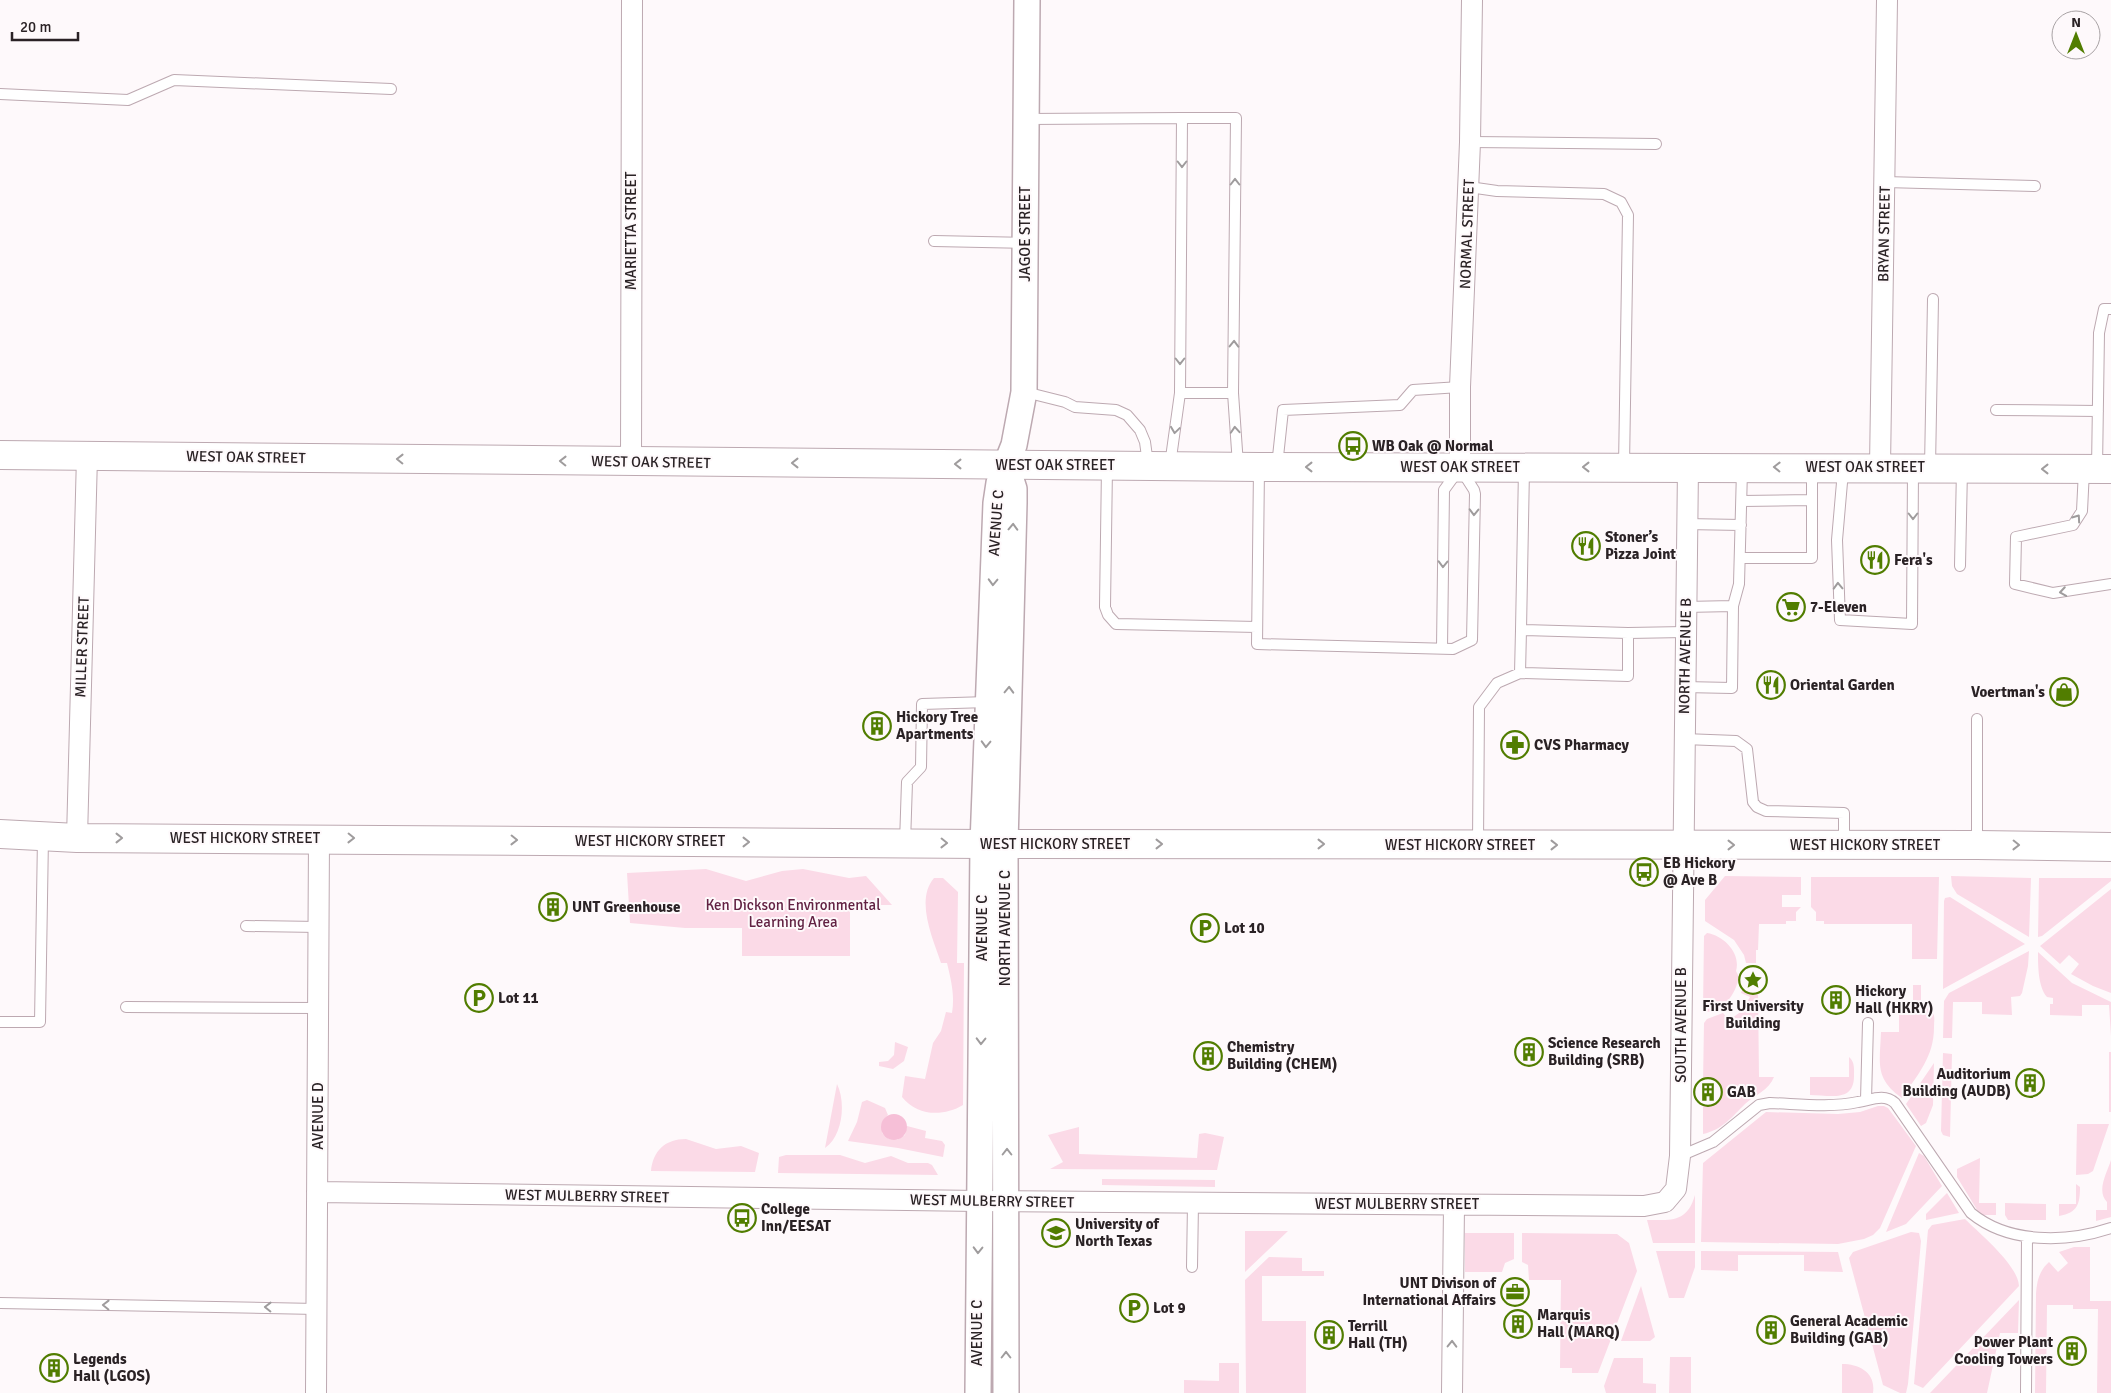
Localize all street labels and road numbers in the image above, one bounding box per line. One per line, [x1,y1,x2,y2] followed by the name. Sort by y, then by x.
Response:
[622,171,640,290] street label: MARIETTA STREET
[1456,178,1478,289] street label: NORMAL STREET
[1874,185,1894,282] street label: BRYAN STREET
[1016,186,1034,282] street label: JAGOE STREET
[186,447,307,467] street label: WEST OAK STREET
[591,452,712,472] street label: WEST OAK STREET
[995,456,1115,474] street label: WEST OAK STREET
[1400,458,1520,476] street label: WEST OAK STREET
[1805,458,1925,476] street label: WEST OAK STREET
[985,489,1007,557] street label: AVENUE C
[71,595,93,698] street label: MILLER STREET
[1675,598,1695,714] street label: NORTH AVENUE B
[170,829,321,847] street label: WEST HICKORY STREET
[575,832,726,850] street label: WEST HICKORY STREET
[980,835,1131,853] street label: WEST HICKORY STREET
[1385,836,1536,854] street label: WEST HICKORY STREET
[1790,836,1941,854] street label: WEST HICKORY STREET
[996,870,1014,986] street label: NORTH AVENUE C
[973,895,991,961] street label: AVENUE C
[1672,967,1690,1083] street label: SOUTH AVENUE B
[309,1082,327,1150] street label: AVENUE D
[505,1186,670,1206] street label: WEST MULBERRY STREET
[910,1191,1075,1211] street label: WEST MULBERRY STREET
[1315,1195,1480,1213] street label: WEST MULBERRY STREET
[968,1300,986,1366] street label: AVENUE C

